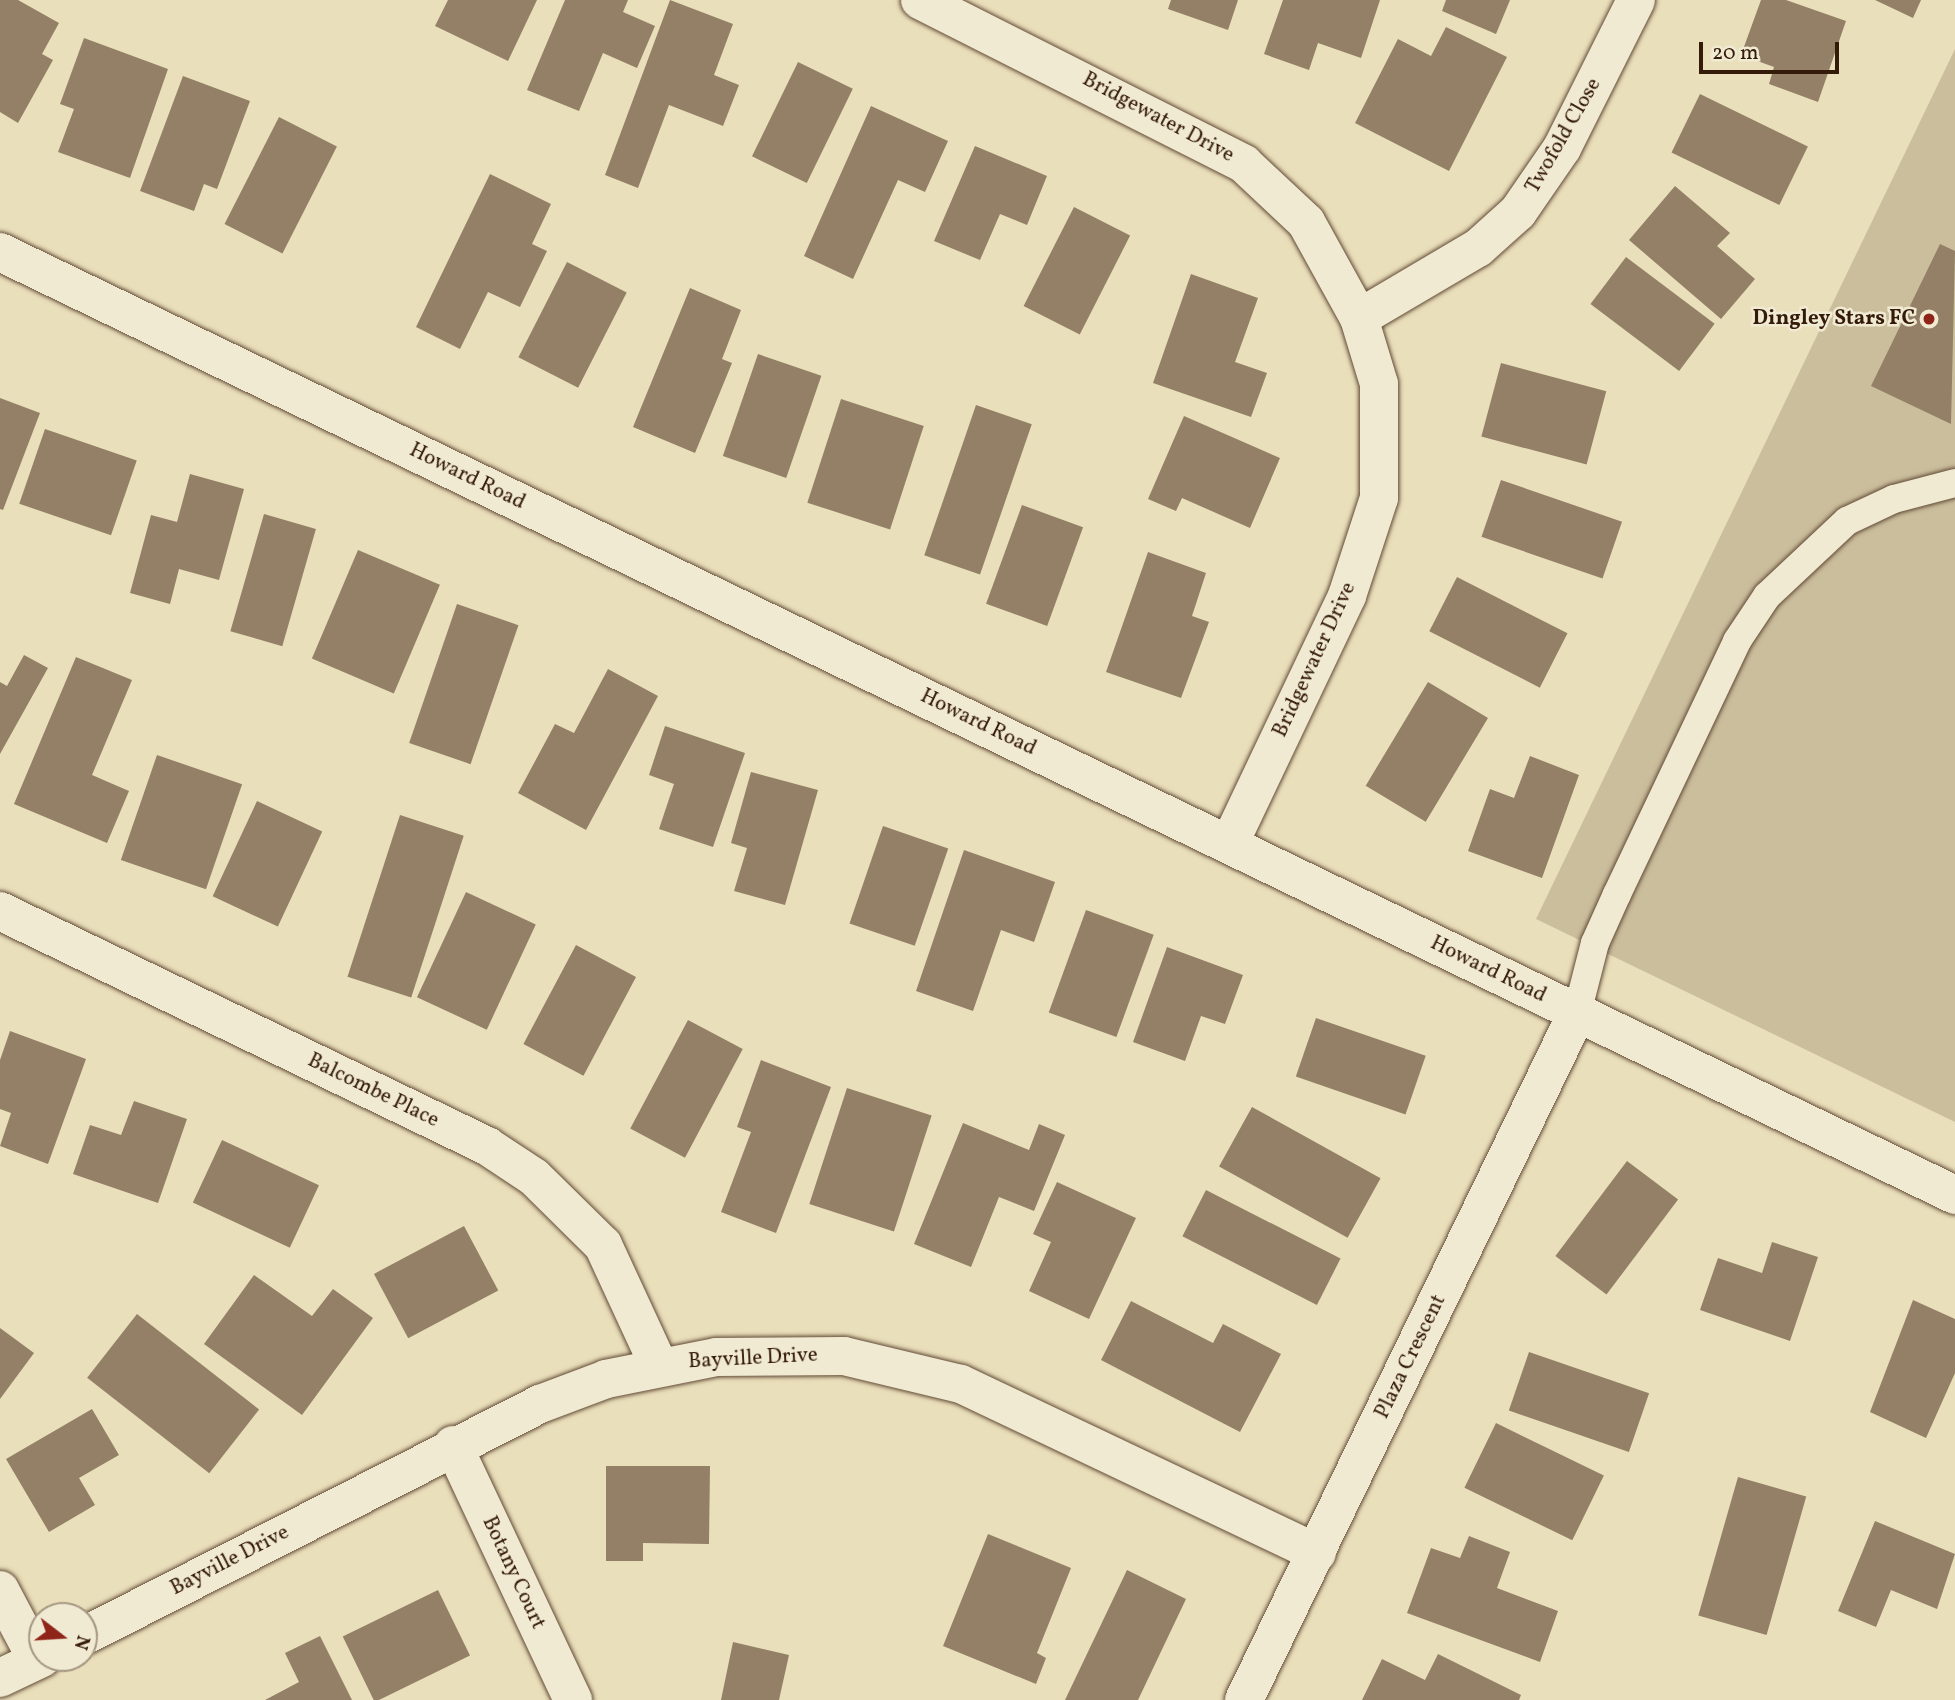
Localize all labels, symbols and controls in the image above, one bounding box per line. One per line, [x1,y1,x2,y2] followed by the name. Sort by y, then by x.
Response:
[1703,28,1843,72] scale bar
[1712,39,1758,68] text: 20 m
[1078,67,1238,169] street label: Bridgewater Drive
[1521,74,1607,198] street label: Twofold Close
[1752,306,1915,332] place label: Dingley Stars FC
[1921,311,1937,327] marker: Dingley Stars FC
[405,438,529,516] street label: Howard Road
[1268,578,1362,742] street label: Bridgewater Drive
[916,684,1040,762] street label: Howard Road
[1426,931,1550,1009] street label: Howard Road
[303,1048,443,1134] street label: Balcombe Place
[1370,1291,1452,1423] street label: Plaza Crescent
[688,1343,818,1375] street label: Bayville Drive
[476,1512,550,1634] street label: Botany Court
[167,1520,293,1602] street label: Bayville Drive
[28,1602,98,1672] north arrow
[67,1632,96,1653] text: N

